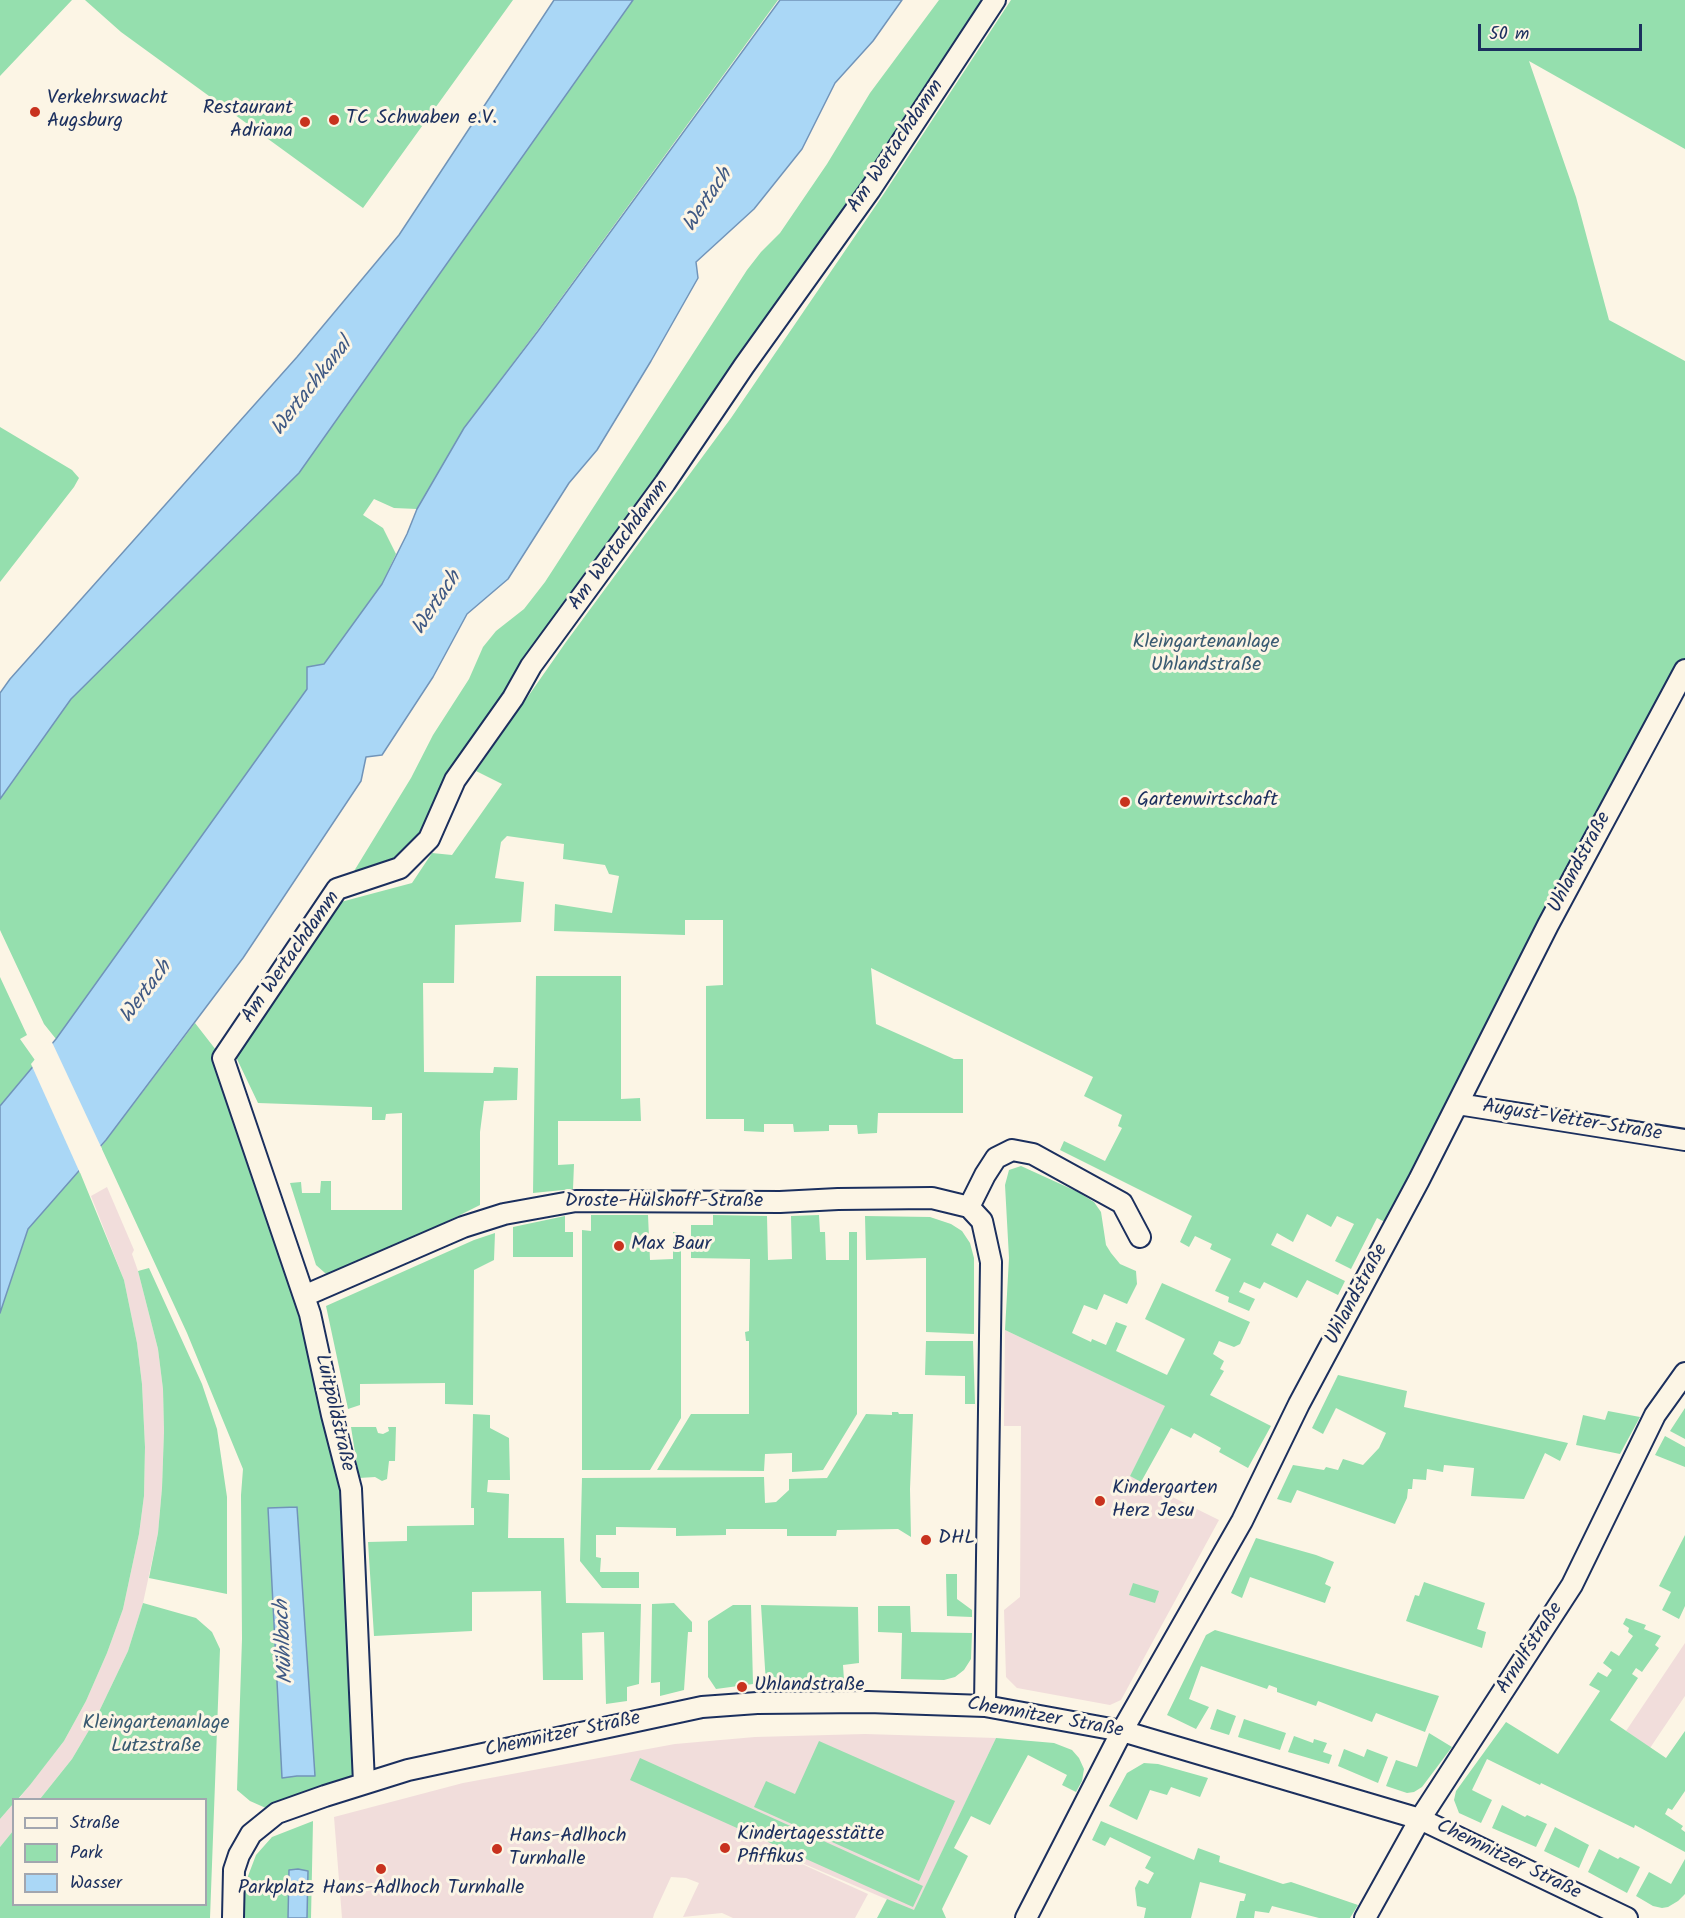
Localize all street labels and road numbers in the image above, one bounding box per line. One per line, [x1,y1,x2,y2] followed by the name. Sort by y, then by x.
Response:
[844,76,950,218] street label: Am Wertachdamm
[565,476,675,616] street label: Am Wertachdamm
[1544,809,1618,917] street label: Uhlandstraße
[238,888,346,1028] street label: Am Wertachdamm
[1481,1096,1663,1148] street label: August-Vetter-Straße
[565,1191,763,1215] street label: Droste-Hülshoff-Straße
[1321,1241,1395,1349] street label: Uhlandstraße
[308,1352,358,1474] street label: Luitpoldstraße
[1492,1599,1570,1699] street label: Arnulfstraße
[965,1693,1125,1745] street label: Chemnitzer Straße
[483,1708,643,1764] street label: Chemnitzer Straße
[1432,1816,1584,1906] street label: Chemnitzer Straße

